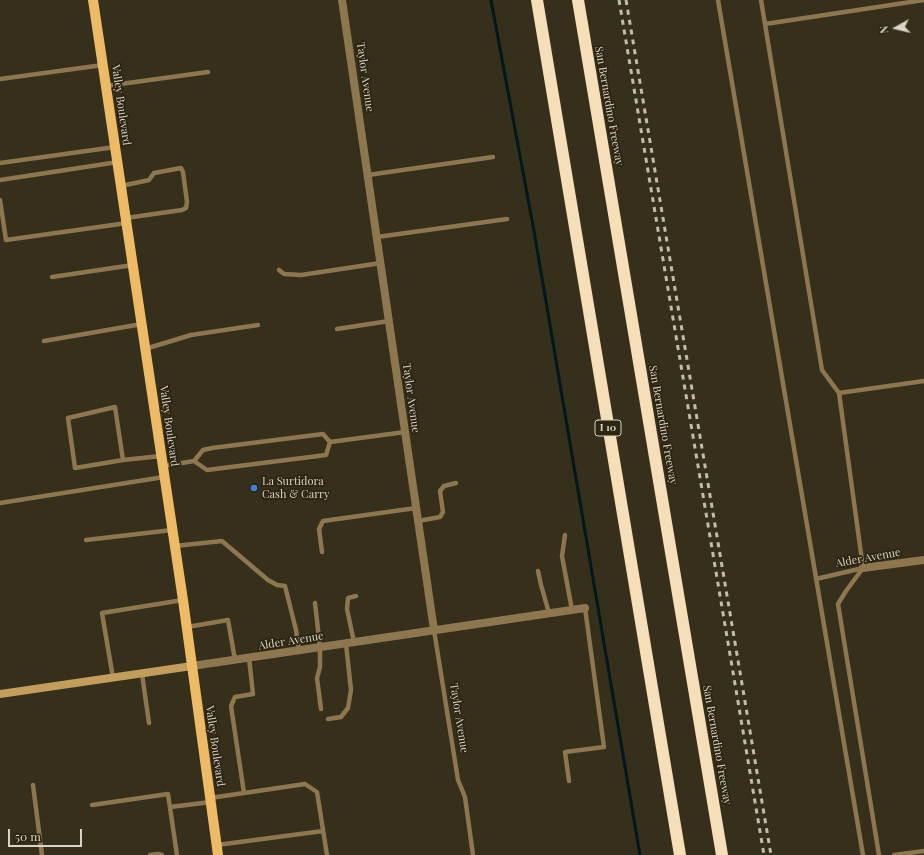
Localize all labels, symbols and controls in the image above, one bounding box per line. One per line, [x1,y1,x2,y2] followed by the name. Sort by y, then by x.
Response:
[876,8,916,48] north arrow
[876,25,892,35] text: N
[354,41,376,113] street label: Taylor Avenue
[592,45,626,167] street label: San Bernardino Freeway
[109,64,133,146] street label: Valley Boulevard
[400,362,422,434] street label: Taylor Avenue
[646,364,680,486] street label: San Bernardino Freeway
[157,385,181,467] street label: Valley Boulevard
[595,420,621,436] road number: I 10
[262,475,329,501] place label: La Surtidora Cash & Carry
[249,483,259,493] marker: La Surtidora Cash & Carry
[834,546,902,570] street label: Alder Avenue
[257,629,325,653] street label: Alder Avenue
[447,682,471,754] street label: Taylor Avenue
[700,684,734,806] street label: San Bernardino Freeway
[203,705,227,787] street label: Valley Boulevard
[10,821,84,847] scale bar
[15,828,41,844] text: 50 m

